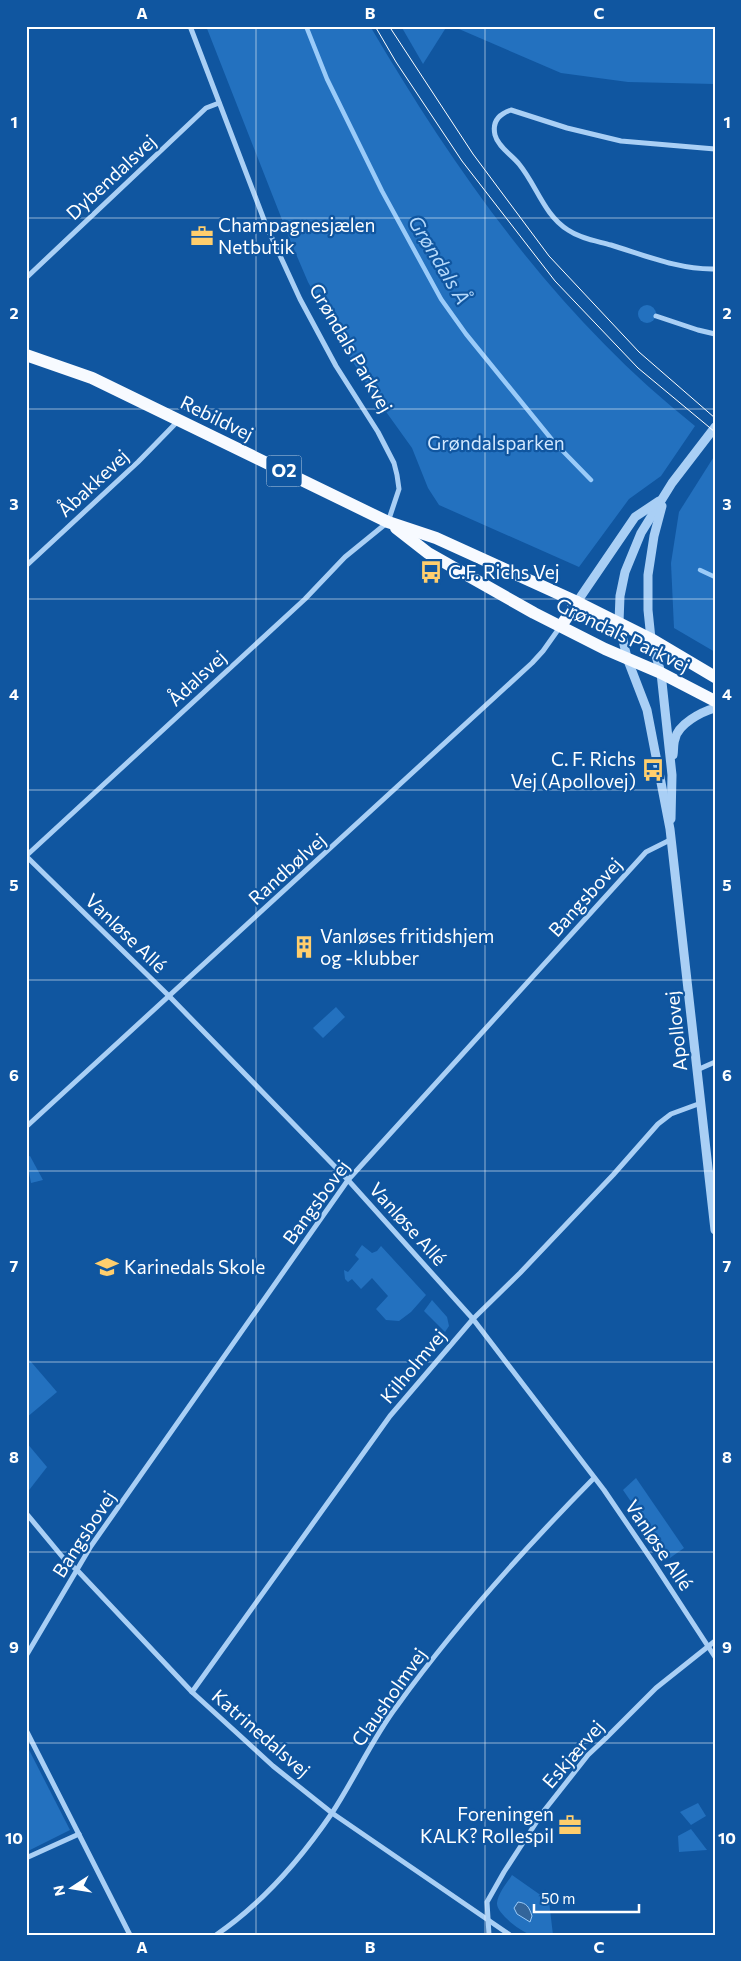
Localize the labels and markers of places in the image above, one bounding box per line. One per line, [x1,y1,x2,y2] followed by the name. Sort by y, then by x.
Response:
[218,213,376,258] place label: Champagnesjælen Netbutik
[189,223,215,249] office icon: Champagnesjælen Netbutik
[418,559,444,585] bus stop icon: C.F. Richs Vej
[448,560,560,583] place label: C.F. Richs Vej
[511,747,636,792] place label: C. F. Richs Vej (Apollovej)
[640,757,666,783] bus stop icon: C. F. Richs Vej (Apollovej)
[320,924,494,969] place label: Vanløses fritidshjem og -klubber
[291,934,317,960] building icon: Vanløses fritidshjem og -klubber
[94,1254,120,1280] school or university icon: Karinedals Skole
[124,1255,265,1278] place label: Karinedals Skole
[420,1802,554,1847] place label: Foreningen KALK? Rollespil
[557,1812,583,1838] office icon: Foreningen KALK? Rollespil

